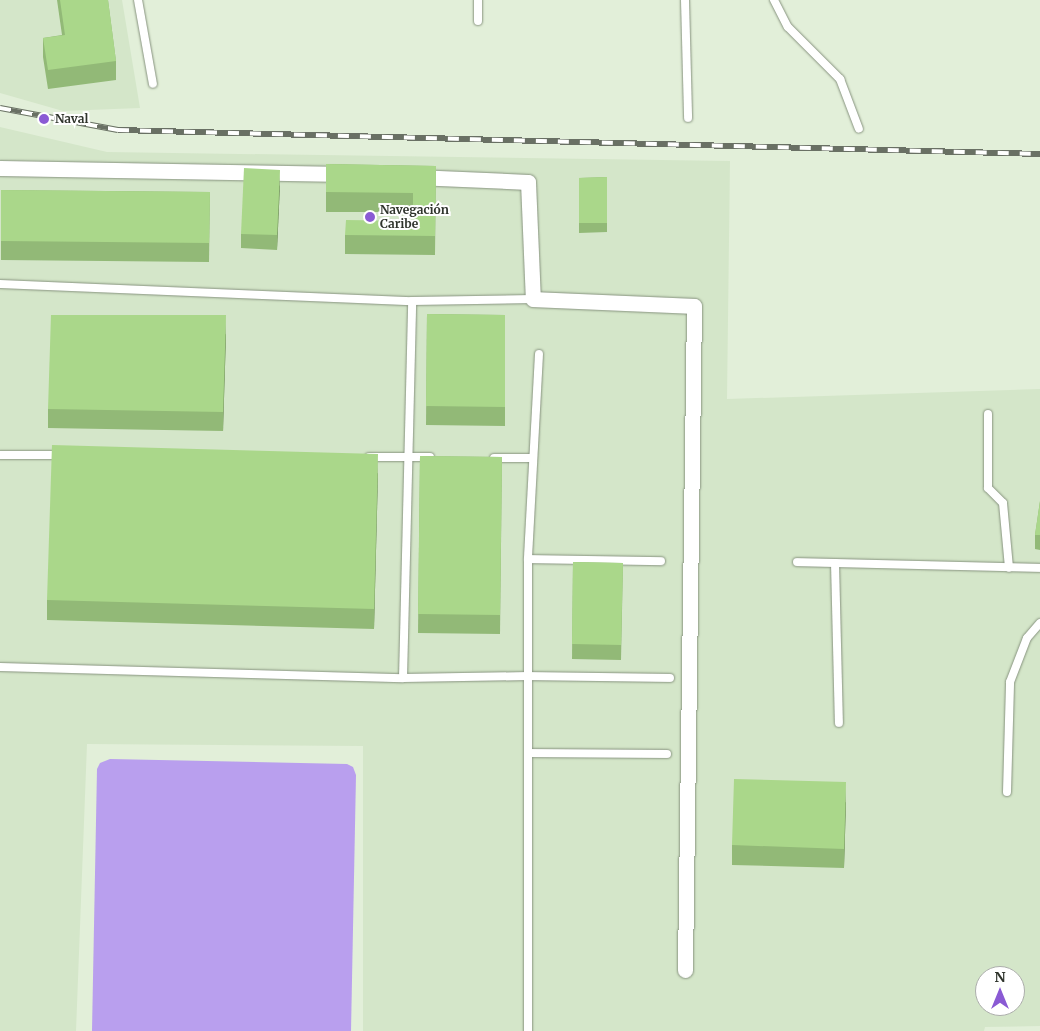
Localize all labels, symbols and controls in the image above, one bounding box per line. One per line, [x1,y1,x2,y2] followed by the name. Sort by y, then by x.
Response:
[37,112,51,126] marker: Naval
[55,112,88,126] place label: Naval
[380,203,449,231] place label: Navegación Caribe
[364,211,376,223] marker: Navegación Caribe
[975,966,1025,1016] north arrow
[994,968,1006,986] text: N

